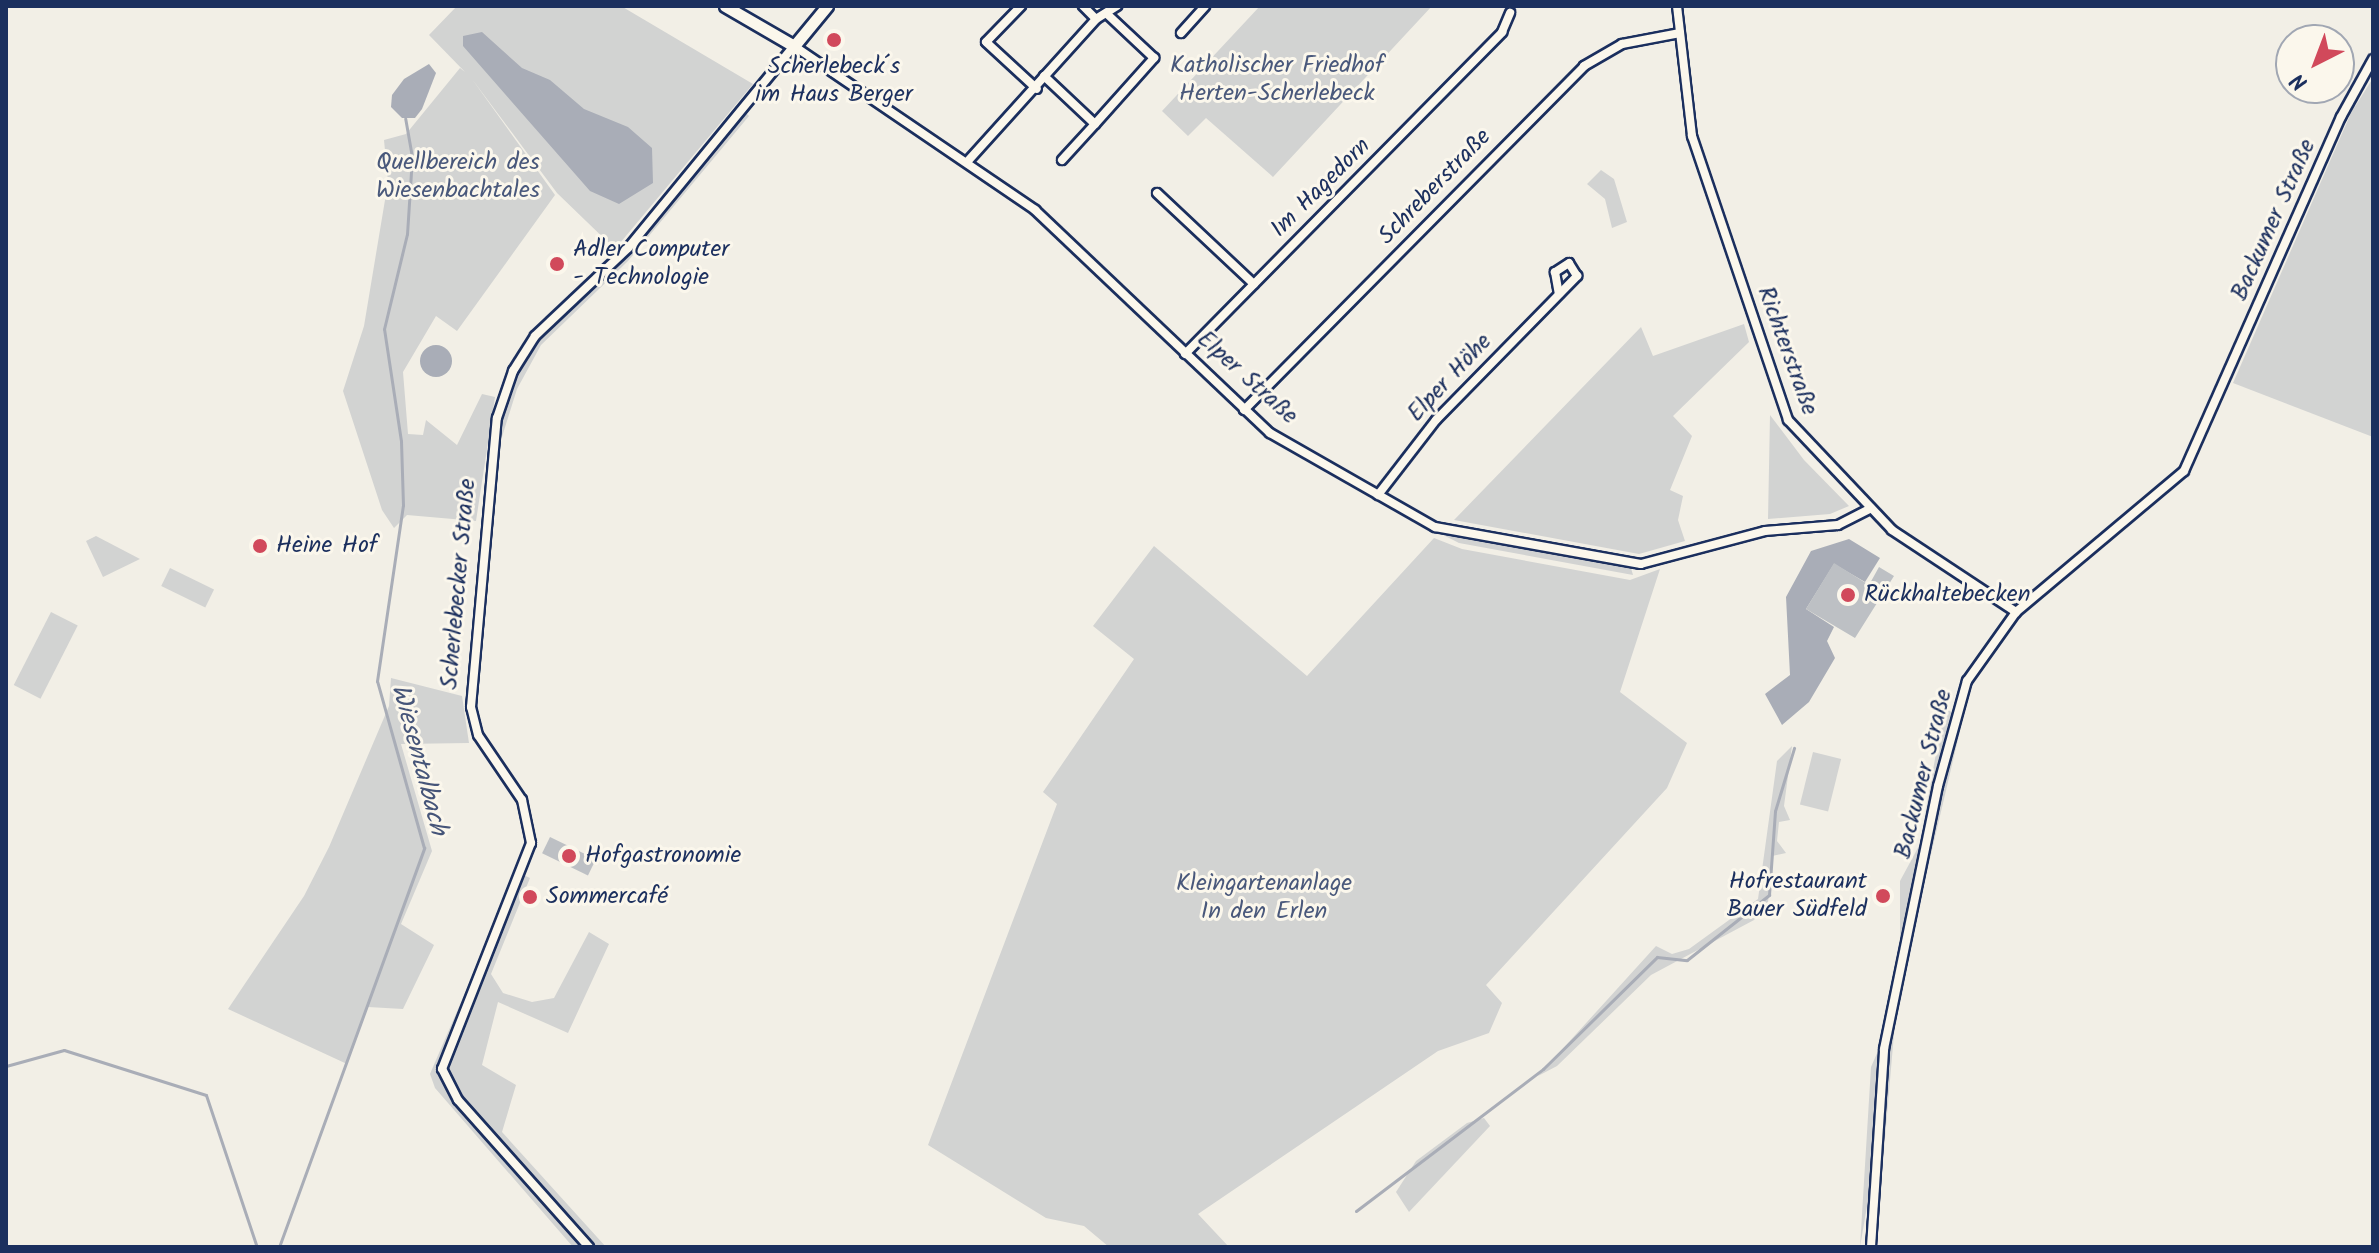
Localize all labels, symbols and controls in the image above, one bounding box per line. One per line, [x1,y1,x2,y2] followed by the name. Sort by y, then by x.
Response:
[2275,24,2355,104] north arrow
[825,31,843,49] marker: Scherlebeck´s im Haus Berger
[1170,52,1384,108] park label: Katholischer Friedhof Herten-Scherlebeck
[755,53,913,109] place label: Scherlebeck´s im Haus Berger
[2283,63,2317,98] text: N
[1373,123,1497,251] street label: Schreberstraße
[1265,132,1377,244] street label: Im Hagedorn
[2226,135,2322,305] street label: Backumer Straße
[376,149,540,205] park label: Quellbereich des Wiesenbachtales
[573,236,729,292] place label: Adler Computer - Technologie
[548,255,566,273] marker: Adler Computer - Technologie
[1750,283,1824,419] street label: Richterstraße
[1191,325,1303,431] street label: Elper Straße
[1402,328,1498,428] street label: Elper Höhe
[435,477,483,691] street label: Scherlebecker Straße
[276,532,378,560] place label: Heine Hof
[251,537,269,555] marker: Heine Hof
[1864,581,2030,609] place label: Rückhaltebecken
[1839,586,1857,604] marker: Rückhaltebecken
[383,681,453,839] water label: Wiesentalbach
[1889,686,1959,862] street label: Backumer Straße
[585,842,741,870] place label: Hofgastronomie
[560,847,578,865] marker: Hofgastronomie
[1727,868,1867,924] place label: Hofrestaurant Bauer Südfeld
[1176,870,1352,926] park label: Kleingartenanlage In den Erlen
[546,883,668,911] place label: Sommercafé
[1874,887,1892,905] marker: Hofrestaurant Bauer Südfeld
[521,888,539,906] marker: Sommercafé

